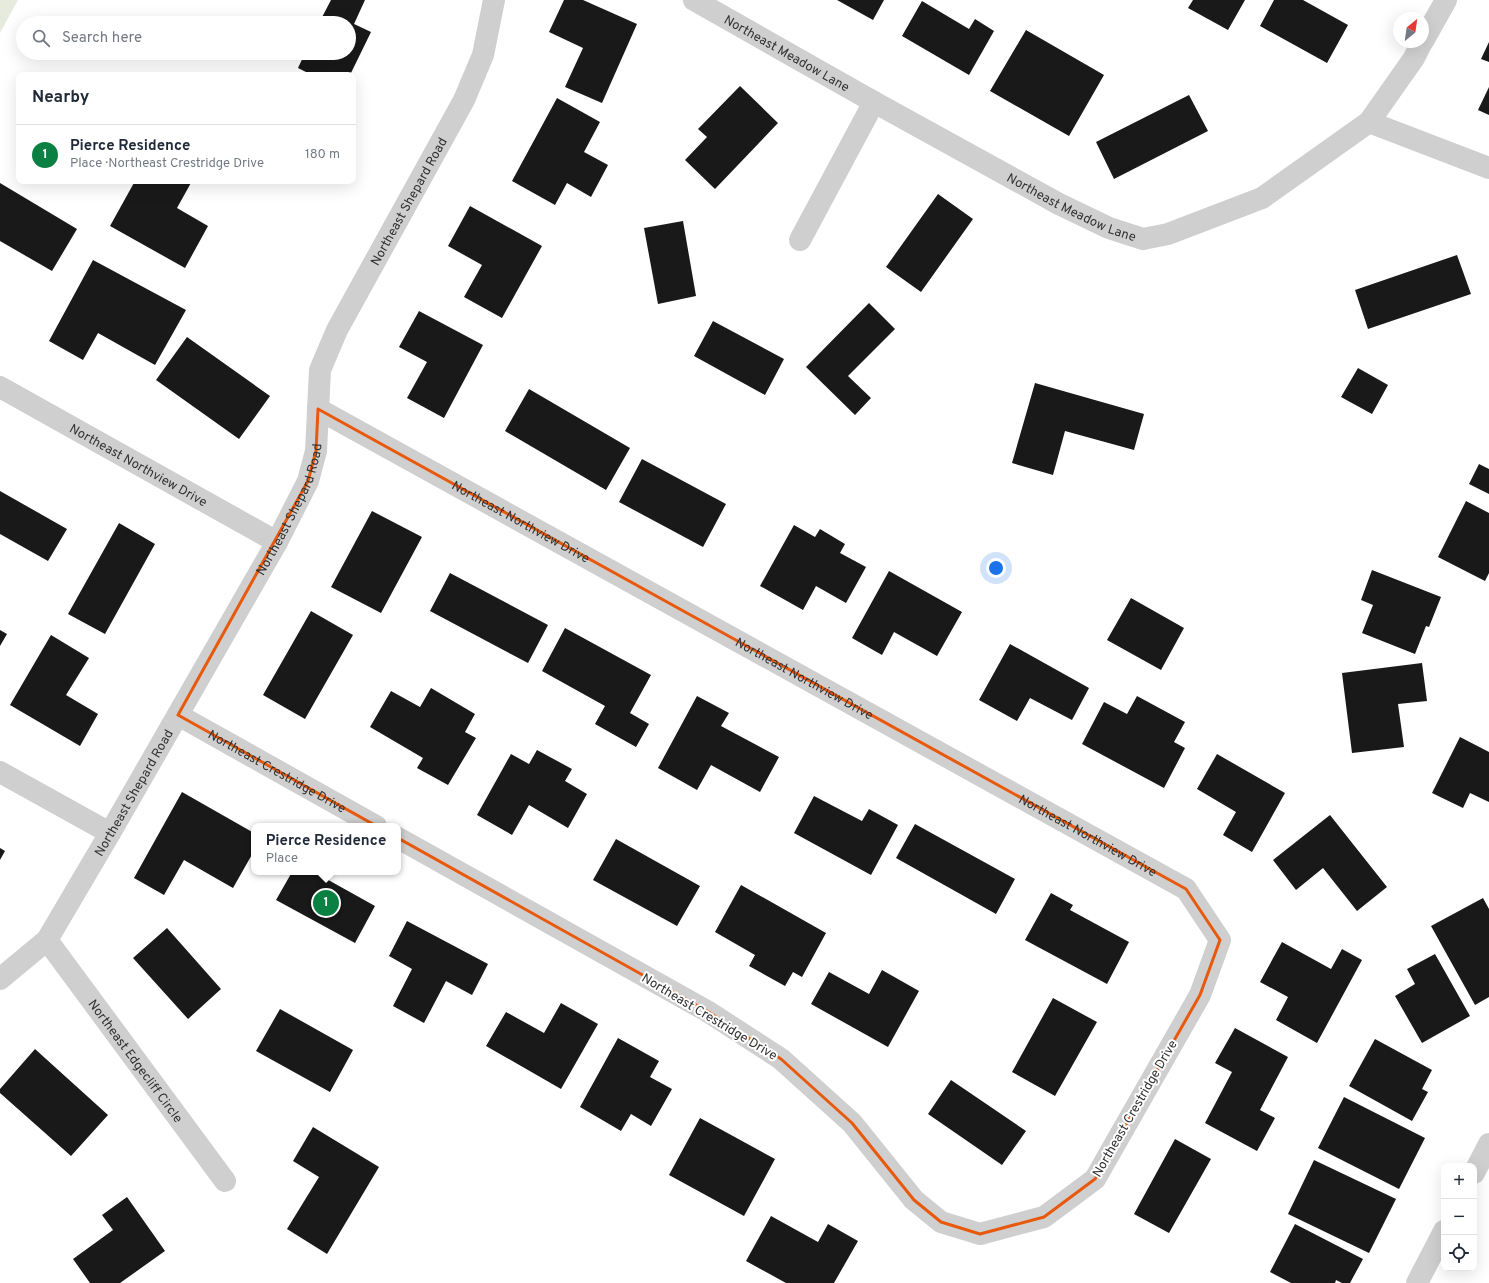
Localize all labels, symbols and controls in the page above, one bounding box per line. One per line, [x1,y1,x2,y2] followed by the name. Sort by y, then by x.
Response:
[1393,12,1429,48] north arrow
[721,13,852,96] street label: Northeast Meadow Lane
[16,16,356,60] search box
[30,27,52,49] icon: search
[62,29,142,48] text: Search here
[32,87,89,109] text: Nearby
[368,135,452,269] street label: Northeast Shepard Road
[70,137,190,156] text: Pierce Residence
[42,147,48,163] text: 1
[305,147,340,163] text: 180 m
[70,156,264,172] text: Place · Northeast Crestridge Drive
[1003,171,1138,246] street label: Northeast Meadow Lane
[66,421,209,511] street label: Northeast Northview Drive
[254,443,326,579] street label: Northeast Shepard Road
[448,478,592,568] street label: Northeast Northview Drive
[986,558,1006,578] your location
[732,635,875,724] street label: Northeast Northview Drive
[92,727,178,860] street label: Northeast Shepard Road
[205,727,348,818] street label: Northeast Crestridge Drive
[1015,792,1159,881] street label: Northeast Northview Drive
[251,823,401,875] popup
[266,832,386,851] text: Pierce Residence
[266,851,298,867] text: Place
[313,888,339,918] pin: 1
[638,971,780,1065] street label: Northeast Crestridge Drive
[84,997,185,1127] street label: Northeast Edgecliff Circle
[1090,1038,1182,1180] street label: Northeast Crestridge Drive
[1441,1163,1477,1271] map controls
[1441,1163,1477,1199] button: +
[1441,1199,1477,1235] button: −
[1441,1235,1477,1271] button: locate

